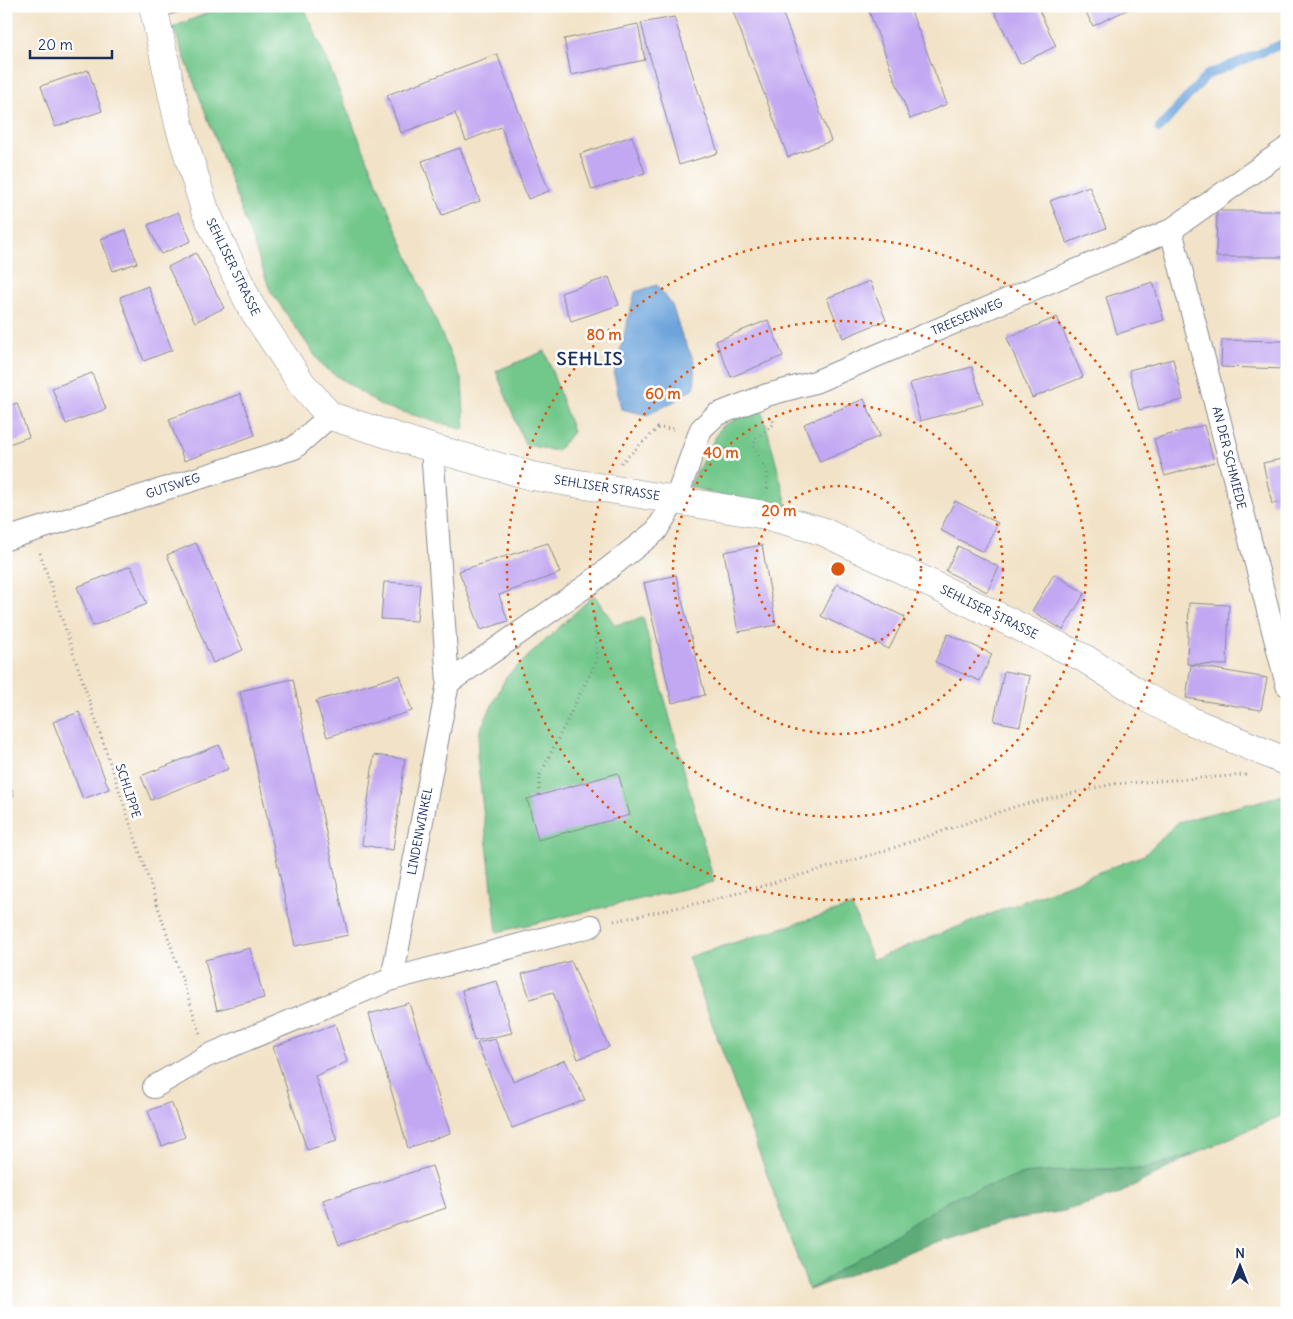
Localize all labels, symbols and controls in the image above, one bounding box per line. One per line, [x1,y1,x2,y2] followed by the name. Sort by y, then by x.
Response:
[30,28,112,60] scale bar
[38,35,73,54] text: 20 m
[203,215,264,318] street label: SEHLISER STRASSE
[929,295,1005,338] street label: TREESENWEG
[586,325,622,344] text: 80 m
[556,347,624,370] district label: SEHLIS
[645,384,681,403] text: 60 m
[1209,405,1250,511] street label: AN DER SCHMIEDE
[703,443,739,462] text: 40 m
[144,470,202,501] street label: GUTSWEG
[553,472,661,503] street label: SEHLISER STRASSE
[762,501,796,520] text: 20 m
[829,560,847,578] centre of rings
[938,581,1041,642] street label: SEHLISER STRASSE
[113,762,144,820] street label: SCHLIPPE
[404,785,435,876] street label: LINDENWINKEL
[1216,1242,1266,1292] north arrow
[1235,1244,1245,1262] text: N

